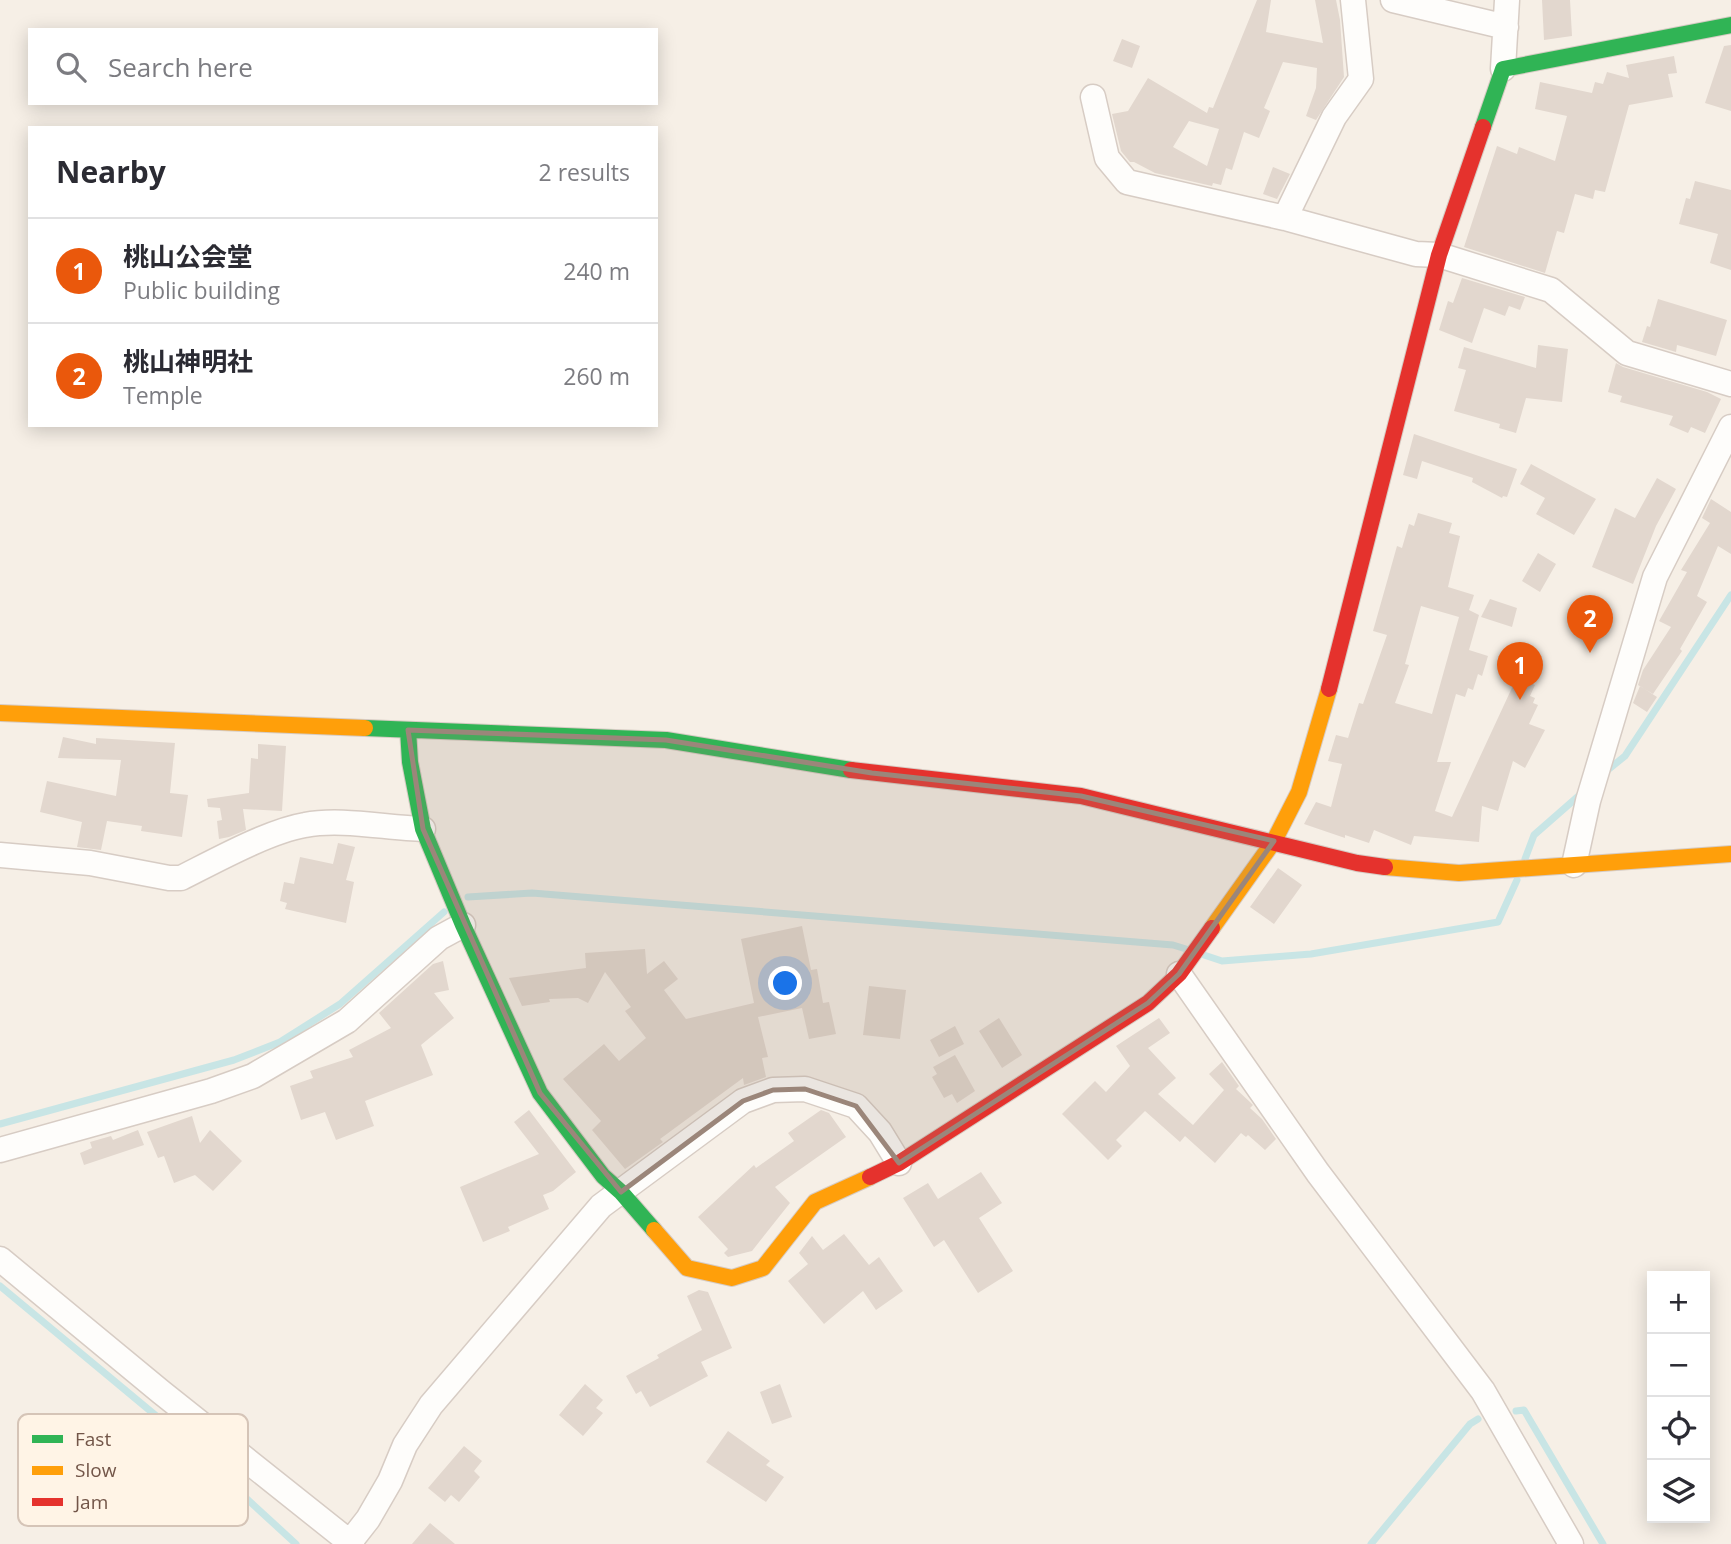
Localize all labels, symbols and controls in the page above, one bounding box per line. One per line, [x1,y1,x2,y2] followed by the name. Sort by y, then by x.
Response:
[28,28,658,105] search box
[52,48,90,86] icon: search
[108,49,253,85] text: Search here
[56,151,166,192] text: Nearby
[539,156,630,188] text: 2 results
[123,238,253,274] text: 桃山公会堂
[72,255,86,287] text: 1
[563,255,630,287] text: 240 m
[123,274,280,306] text: Public building
[123,343,253,379] text: 桃山神明社
[72,360,86,392] text: 2
[563,360,630,392] text: 260 m
[123,379,203,411] text: Temple
[1567,595,1613,653] pin: 2
[1497,642,1543,700] pin: 1
[768,966,802,1000] your location
[1647,1271,1710,1523] map controls
[1647,1271,1710,1334] button: +
[1647,1334,1710,1397] button: −
[1647,1397,1710,1460] button: locate
[18,1414,248,1526] legend
[75,1426,111,1452] text: Fast
[75,1457,117,1483] text: Slow
[1647,1460,1710,1523] button: layers
[73,1489,108,1515] text: Jam

